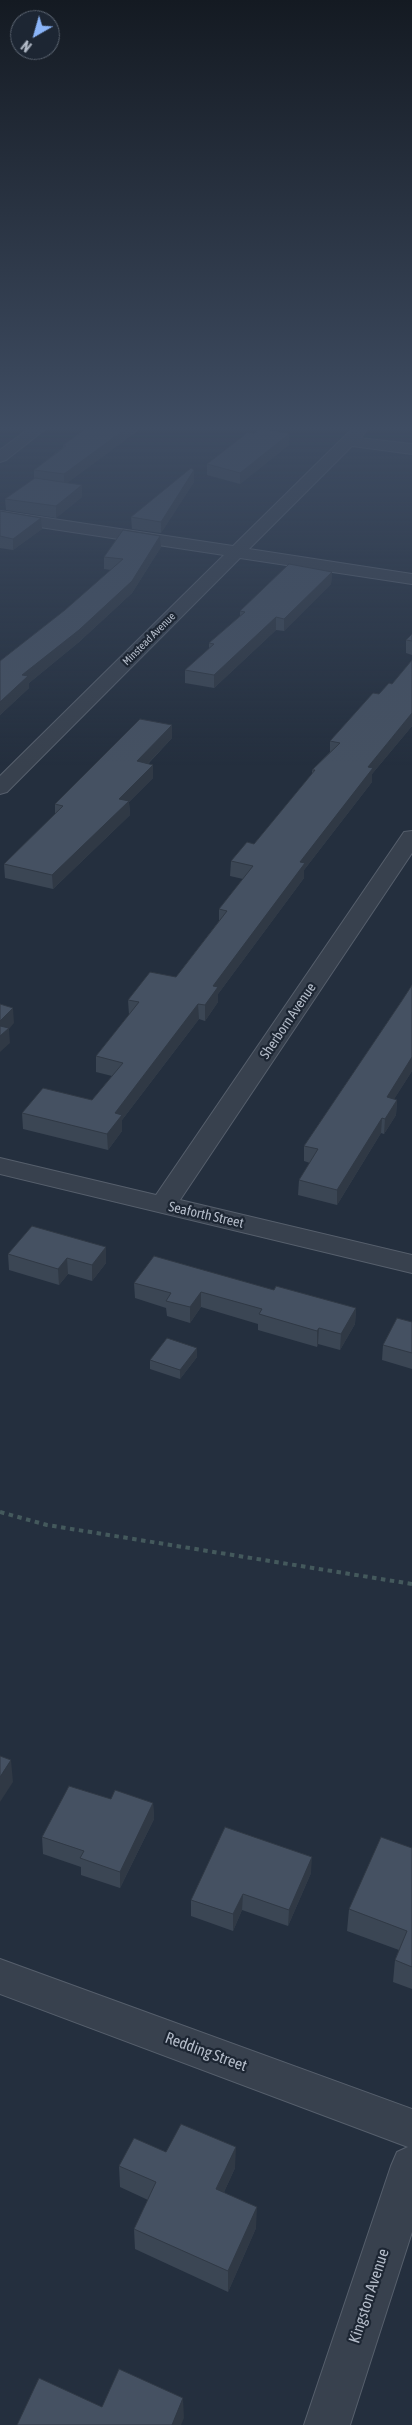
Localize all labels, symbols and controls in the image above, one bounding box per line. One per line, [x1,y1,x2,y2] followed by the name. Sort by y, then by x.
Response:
[10,10,60,60] north arrow
[18,37,35,55] text: N
[120,610,178,668] street label: Minstead Avenue
[256,980,320,1062] street label: Sherborn Avenue
[167,1198,245,1232] street label: Seaforth Street
[162,2028,250,2076] street label: Redding Street
[345,2246,393,2346] street label: Kingston Avenue

